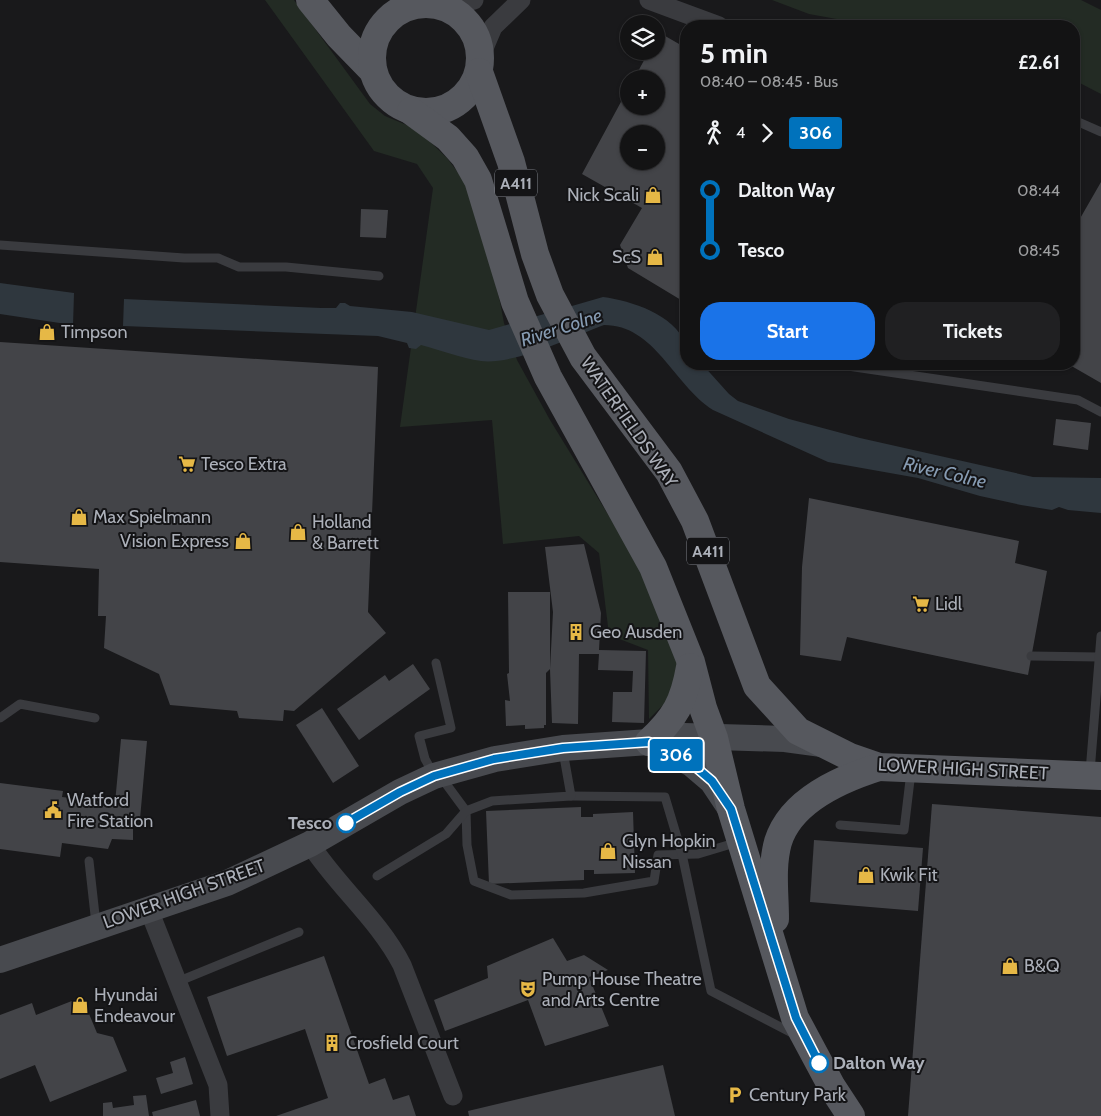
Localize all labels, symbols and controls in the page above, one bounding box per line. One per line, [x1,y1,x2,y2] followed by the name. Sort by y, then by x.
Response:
[620,15,665,170] map controls
[620,15,665,60] button: layers
[700,36,768,70] text: 5 min
[1018,51,1060,74] text: £2.61
[620,70,665,115] button: +
[700,72,838,91] text: 08:40 – 08:45 · Bus
[700,119,728,147] icon: walk
[753,119,781,147] icon: forward
[799,122,832,144] text: 306
[736,123,745,142] text: 4
[620,125,665,170] button: −
[495,170,537,197] road number: A411
[738,179,835,202] text: Dalton Way
[1017,181,1060,200] text: 08:44
[567,184,639,206] place label: Nick Scali
[643,185,663,205] shop icon: Nick Scali
[738,239,784,262] text: Tesco
[1018,241,1060,260] text: 08:45
[612,246,641,268] place label: ScS
[645,247,665,267] shop icon: ScS
[700,302,875,360] button: Start
[885,302,1060,360] button: Tickets
[517,303,605,351] water label: River Colne
[61,321,127,343] place label: Timpson
[37,322,57,342] shop icon: Timpson
[576,353,683,492] street label: WATERFIELDS WAY
[901,452,989,493] water label: River Colne
[201,453,287,475] place label: Tesco Extra
[177,454,197,474] supermarket icon: Tesco Extra
[93,506,211,528] place label: Max Spielmann
[69,507,89,527] shop icon: Max Spielmann
[312,511,379,554] place label: Holland & Barrett
[288,522,308,542] shop icon: Holland & Barrett
[120,530,229,552] place label: Vision Express
[233,531,253,551] shop icon: Vision Express
[687,538,729,564] road number: A411
[935,593,963,615] place label: Lidl
[911,594,931,614] supermarket icon: Lidl
[590,621,682,643] place label: Geo Ausden
[566,622,586,642] building icon: Geo Ausden
[647,739,705,771] line badge: 306
[660,744,692,766] text: 306
[877,754,1049,784] street label: LOWER HIGH STREET
[67,789,153,832] place label: Watford Fire Station
[43,800,63,820] public building icon: Watford Fire Station
[288,812,332,834] place label: Tesco
[336,813,356,833] marker: Tesco
[622,830,716,873] place label: Glyn Hopkin Nissan
[598,841,618,861] shop icon: Glyn Hopkin Nissan
[100,854,268,934] street label: LOWER HIGH STREET
[880,864,938,886] place label: Kwik Fit
[856,865,876,885] shop icon: Kwik Fit
[1024,955,1060,977] place label: B&Q
[1000,956,1020,976] shop icon: B&Q
[542,968,702,1011] place label: Pump House Theatre and Arts Centre
[518,979,538,999] theatre icon: Pump House Theatre and Arts Centre
[94,984,175,1027] place label: Hyundai Endeavour
[70,995,90,1015] shop icon: Hyundai Endeavour
[346,1032,459,1054] place label: Crosfield Court
[322,1033,342,1053] building icon: Crosfield Court
[833,1052,925,1074] place label: Dalton Way
[809,1053,829,1073] marker: Dalton Way
[749,1084,847,1106] place label: Century Park
[725,1085,745,1105] parking icon: Century Park

